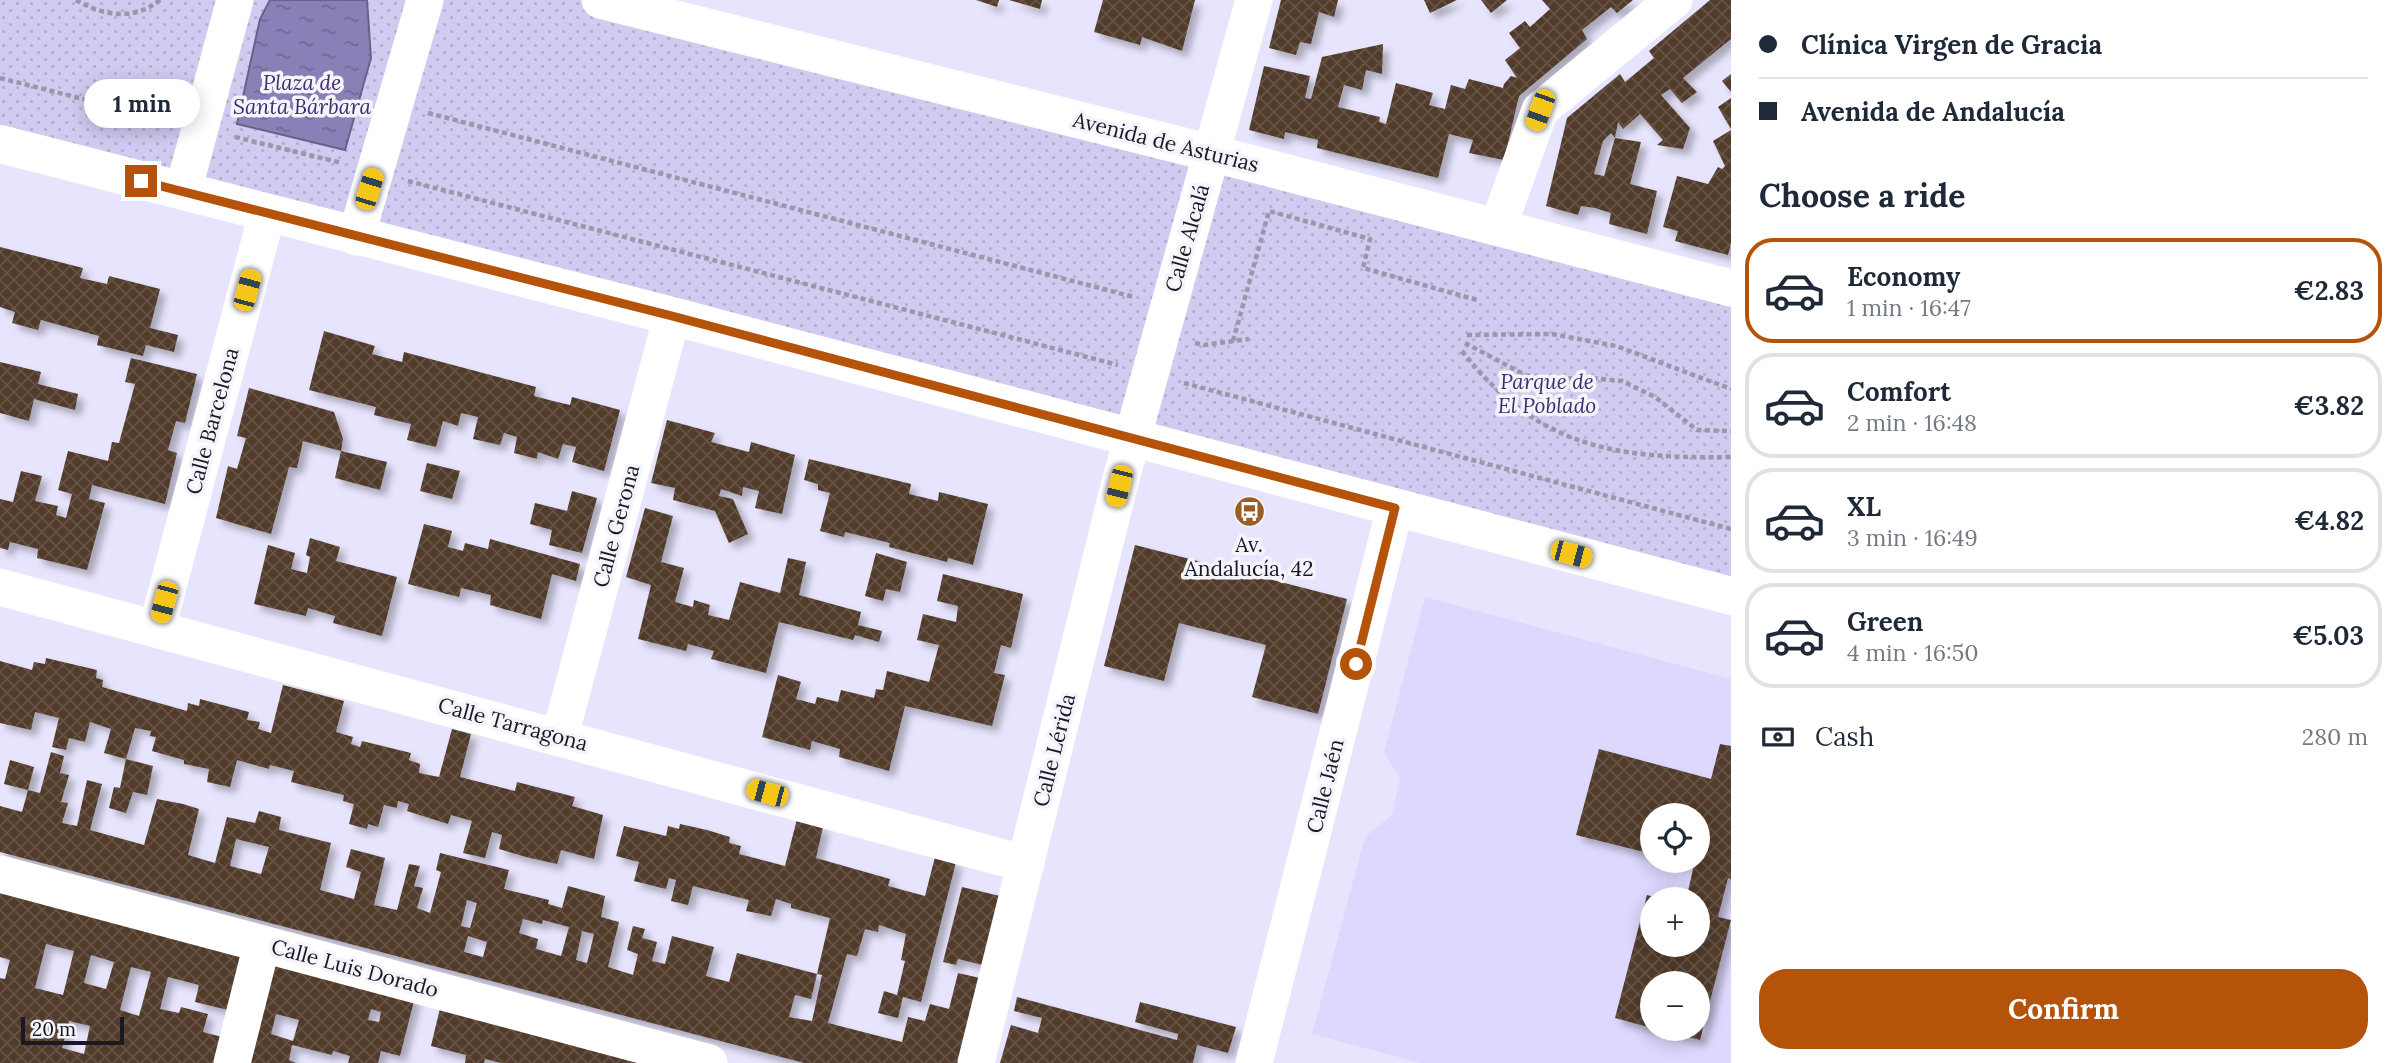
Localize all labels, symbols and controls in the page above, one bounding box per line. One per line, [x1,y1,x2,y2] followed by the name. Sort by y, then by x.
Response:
[1801,28,2102,61] text: Clínica Virgen de Gracia
[233,69,371,120] park label: Plaza de Santa Bárbara
[83,80,199,128] callout: 1 min
[1523,87,1558,133] car
[113,89,171,118] text: 1 min
[1801,95,2065,128] text: Avenida de Andalucía
[1069,106,1262,178] street label: Avenida de Asturias
[125,165,157,197] route end
[353,166,386,212] car
[1759,175,1966,216] text: Choose a ride
[1159,181,1215,295] street label: Calle Alcalá
[1763,259,1826,322] icon: car
[1847,260,1960,293] text: Economy
[232,267,263,313] car
[2294,274,2364,307] text: €2.83
[1847,293,1971,322] text: 1 min · 16:47
[179,345,245,497] street label: Calle Barcelona
[1498,368,1596,419] park label: Parque de El Poblado
[1763,374,1826,437] icon: car
[1847,375,1951,408] text: Comfort
[2294,389,2364,422] text: €3.82
[1847,408,1977,437] text: 2 min · 16:48
[587,461,645,590] street label: Calle Gerona
[1104,463,1135,509] car
[1763,489,1826,552] icon: car
[1847,490,1881,523] text: XL
[1232,495,1266,529] bus stop icon: Av. Andalucía, 42
[2294,504,2364,537] text: €4.82
[1847,523,1978,552] text: 3 min · 16:49
[1184,531,1313,582] place label: Av. Andalucía, 42
[1548,538,1595,570] car
[149,579,180,625] car
[1763,604,1826,667] icon: car
[1847,605,1923,638] text: Green
[2292,619,2364,652] text: €5.03
[1847,638,1979,667] text: 4 min · 16:50
[1340,648,1372,680] route start
[1027,690,1081,809] street label: Calle Lérida
[435,691,591,757] street label: Calle Tarragona
[1759,718,1797,756] icon: cash
[1815,720,1874,753] text: Cash
[2302,722,2368,751] text: 280 m
[1300,736,1350,836] street label: Calle Jaén
[744,777,791,809] car
[1640,803,1710,1041] map controls
[1640,803,1710,873] button: locate
[1640,887,1710,957] button: +
[268,933,442,1003] street label: Calle Luis Dorado
[1759,969,2368,1049] button: Confirm
[1640,971,1710,1041] button: −
[21,1014,124,1046] scale bar
[32,1017,76,1041] text: 20 m

